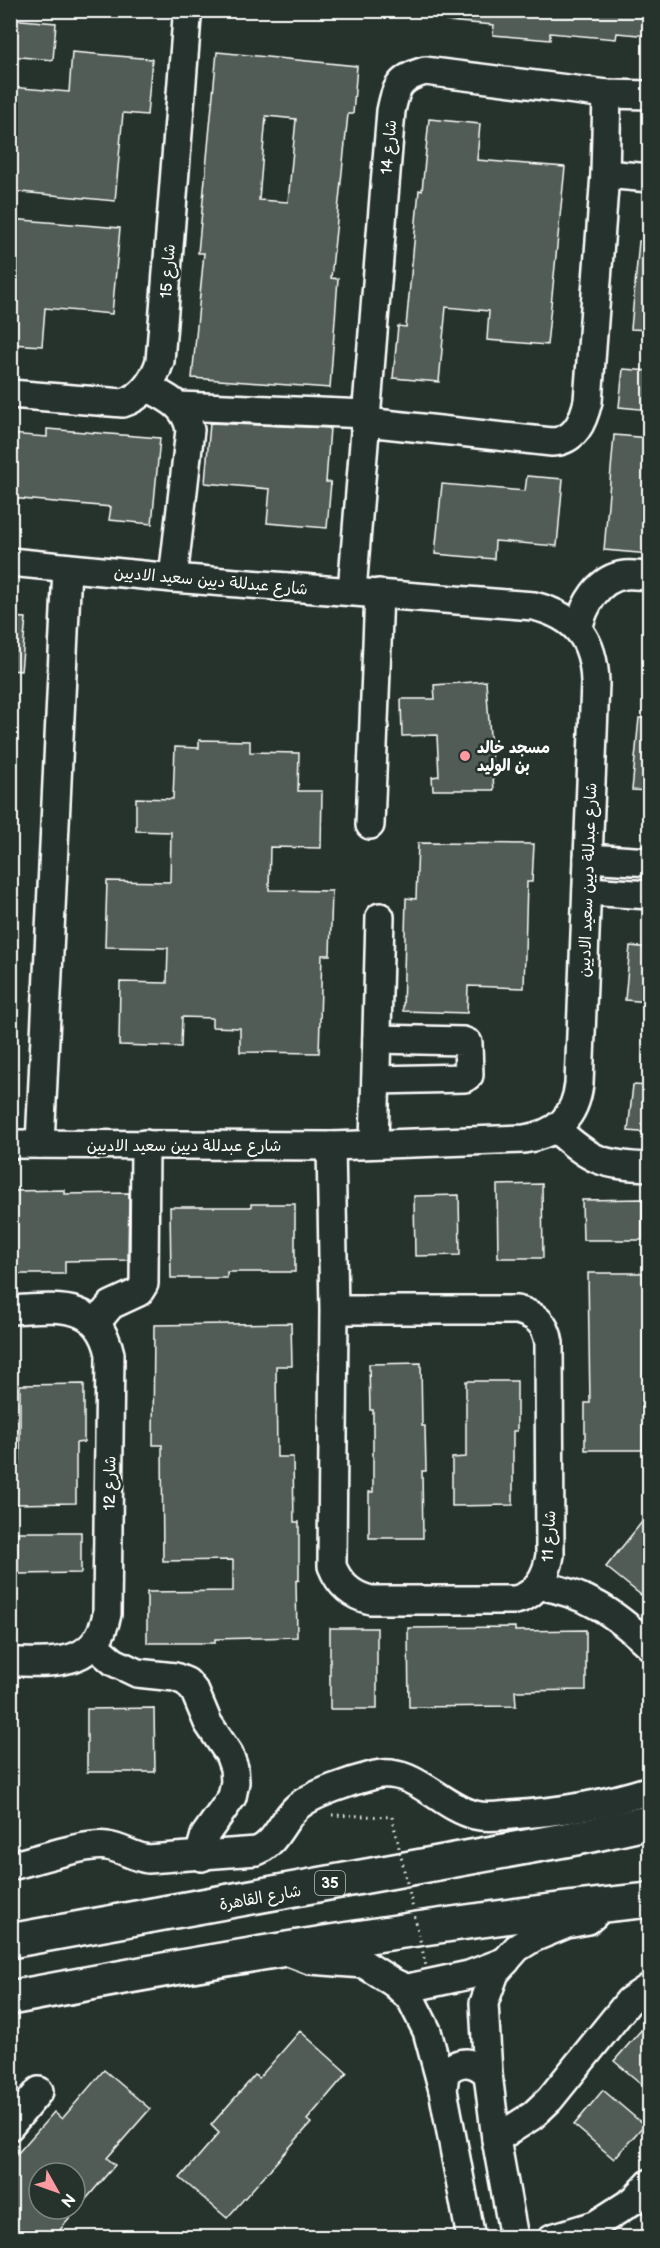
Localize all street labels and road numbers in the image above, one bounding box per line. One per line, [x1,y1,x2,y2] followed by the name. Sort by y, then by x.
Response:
[378,119,402,175] street label: شارع 14
[157,243,181,299] street label: شارع 15
[113,564,309,600] street label: شارع عبدللة ديين سعيد الاديين
[576,782,602,978] street label: شارع عبدللة ديين سعيد الاديين
[87,1137,281,1157] street label: شارع عبدللة ديين سعيد الاديين
[101,1456,121,1511] street label: شارع 12
[539,1510,561,1562] street label: شارع 11
[315,1871,345,1895] road number: 35
[218,1882,303,1916] street label: شارع القاهرة

